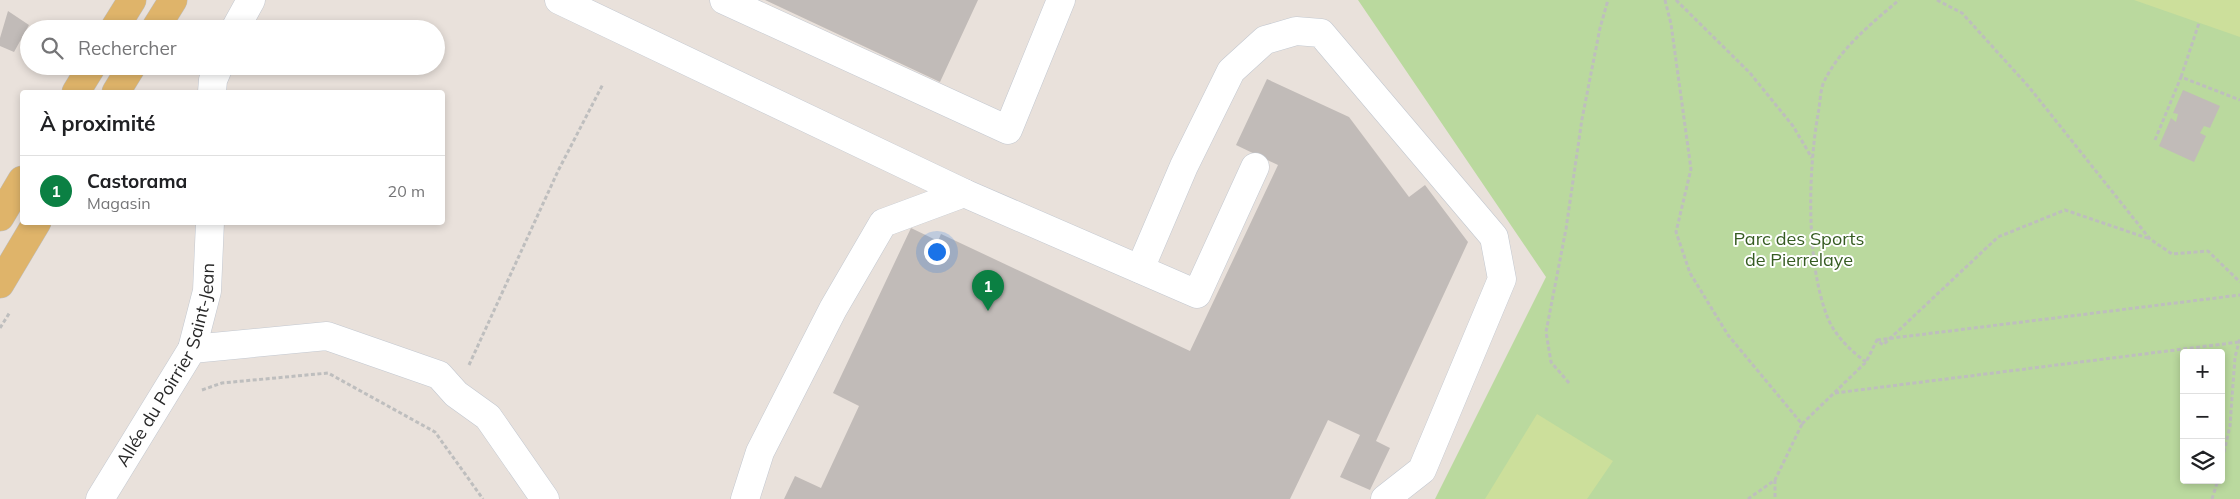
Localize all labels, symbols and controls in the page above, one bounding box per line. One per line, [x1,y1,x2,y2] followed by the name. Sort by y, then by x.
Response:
[20,20,445,75] search box
[38,34,66,62] icon: search
[78,36,177,60] text: Rechercher
[40,110,156,136] text: À proximité
[87,169,187,193] text: Castorama
[51,181,61,201] text: 1
[388,181,425,201] text: 20 m
[87,193,151,213] text: Magasin
[1734,227,1865,271] park label: Parc des Sports de Pierrelaye
[924,239,950,265] your location
[111,263,219,471] street label: Allée du Poirrier Saint-Jean
[972,270,1004,311] pin: 1
[2180,349,2225,484] map controls
[2180,349,2225,394] button: +
[2180,394,2225,439] button: −
[2180,439,2225,484] button: layers

